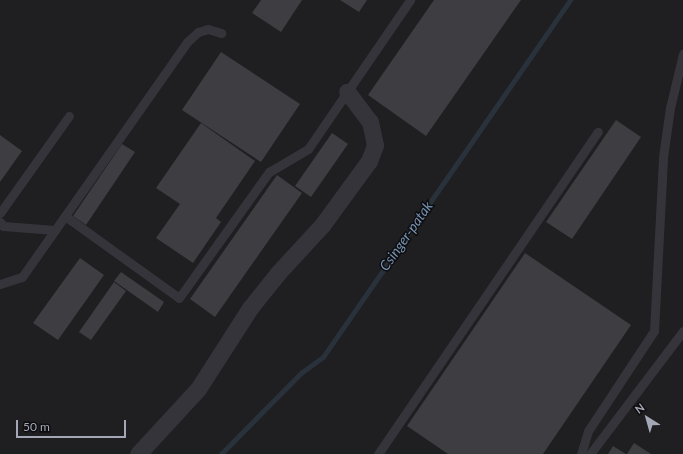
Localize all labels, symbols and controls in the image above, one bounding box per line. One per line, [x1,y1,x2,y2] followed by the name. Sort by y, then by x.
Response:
[376,198,436,274] water label: Csinger-patak
[627,398,667,438] north arrow
[632,400,647,416] text: N
[18,412,128,438] scale bar
[23,419,50,434] text: 50 m

